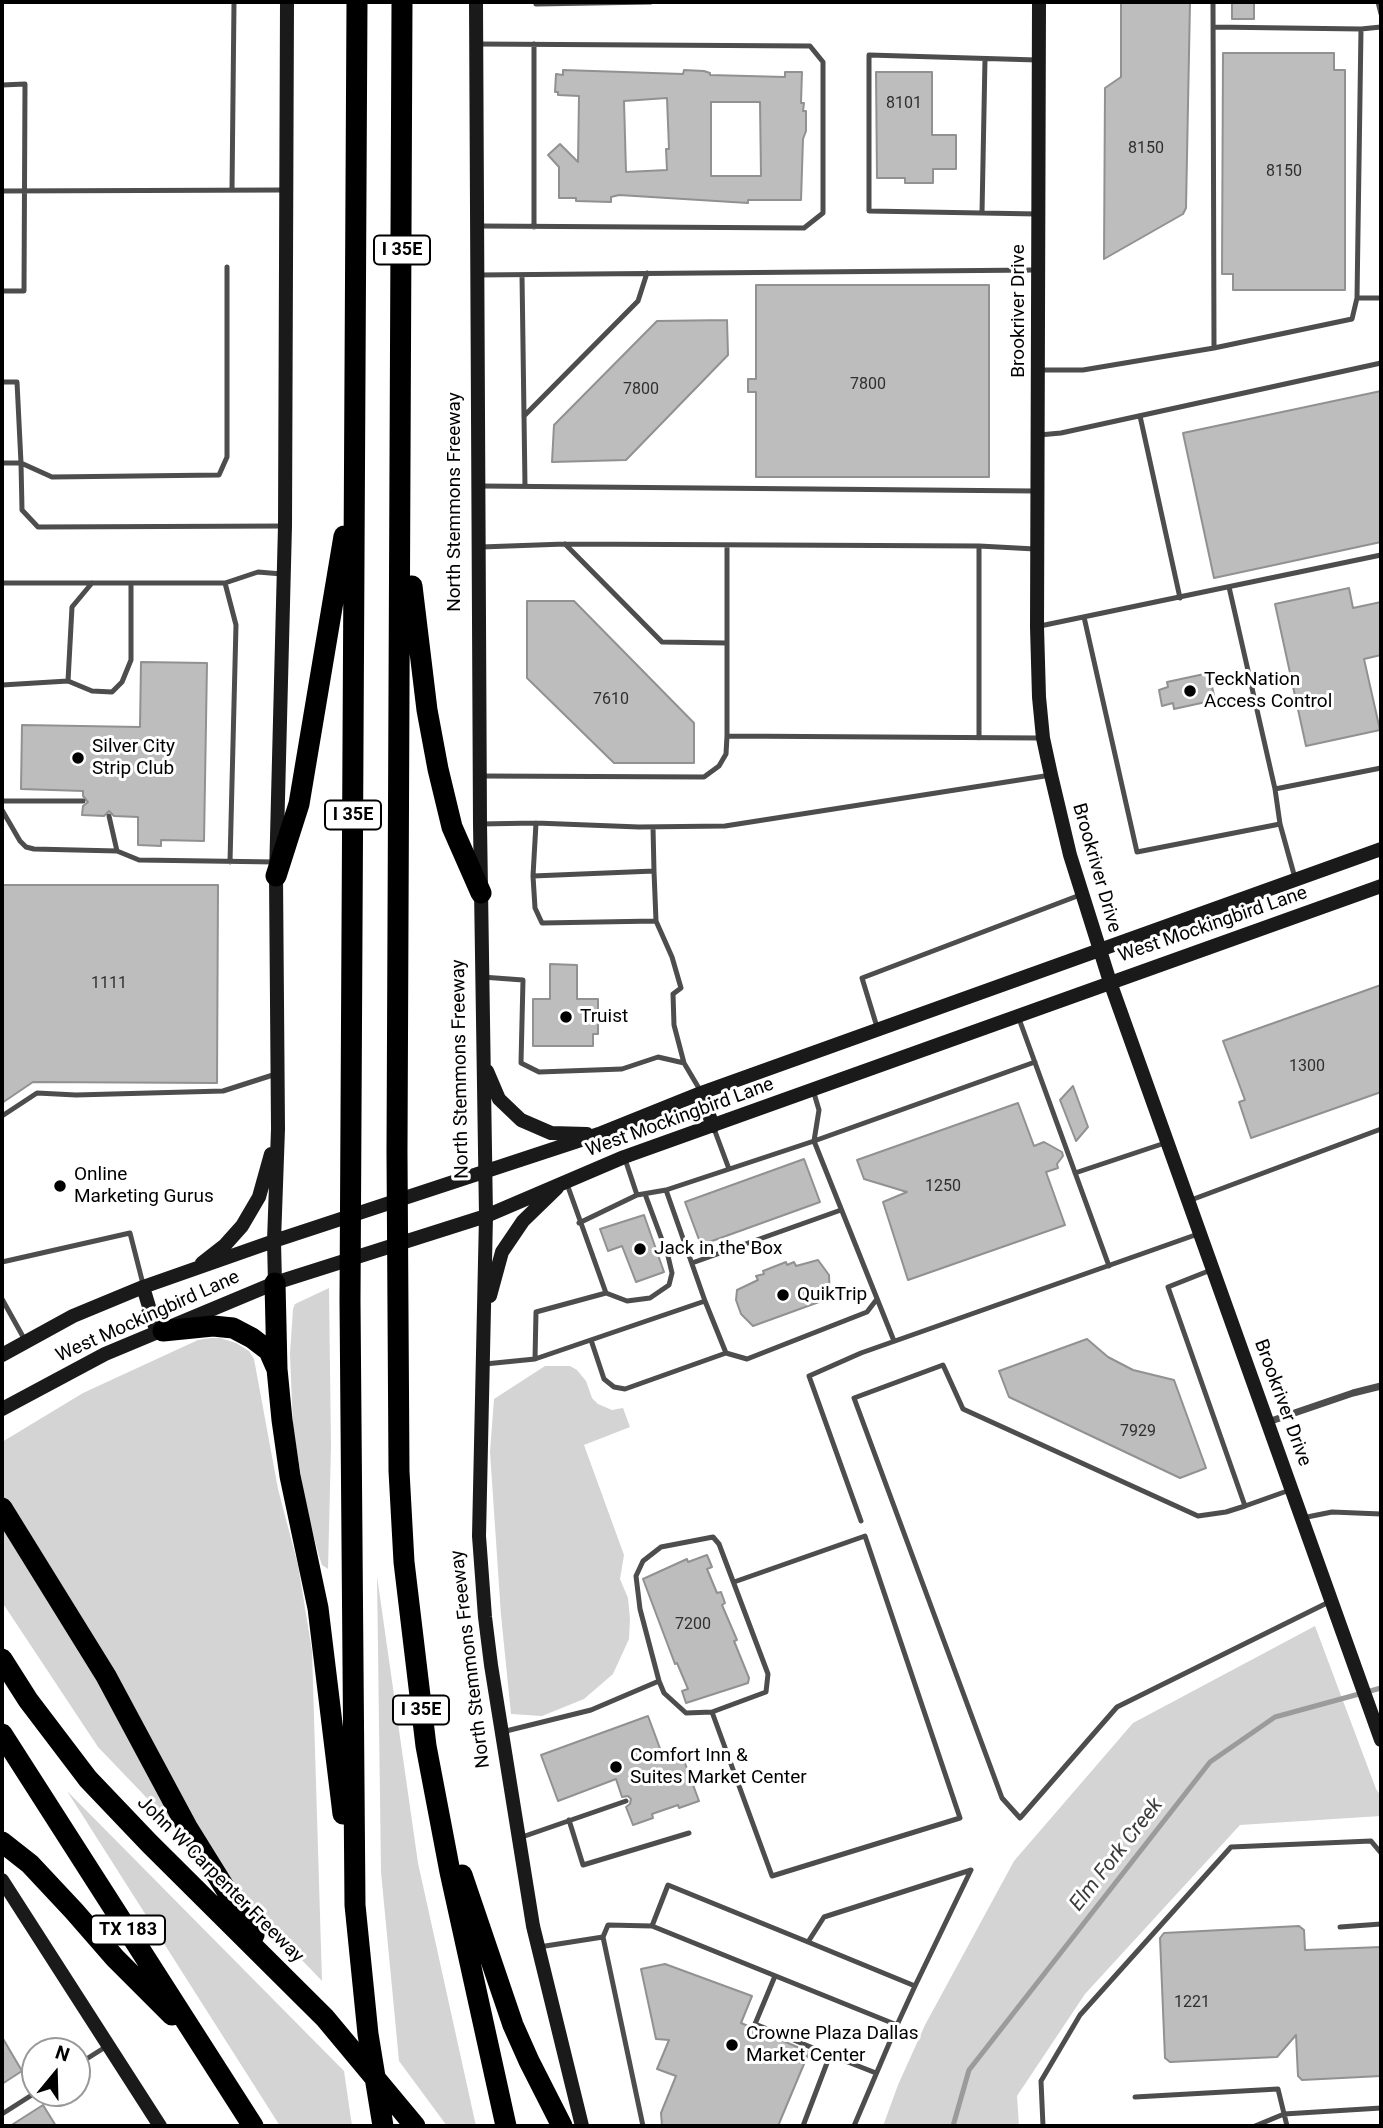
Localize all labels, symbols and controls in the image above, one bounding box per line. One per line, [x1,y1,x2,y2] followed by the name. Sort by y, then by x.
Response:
[886,94,922,114] house number: 8101
[1128,139,1164,159] house number: 8150
[1266,162,1302,182] house number: 8150
[374,236,430,264] road number: I 35E
[1008,244,1030,378] street label: Brookriver Drive
[850,375,886,395] house number: 7800
[623,380,659,400] house number: 7800
[444,392,466,612] street label: North Stemmons Freeway
[1204,669,1332,713] place label: TeckNation Access Control
[1182,683,1198,699] marker: TeckNation Access Control
[593,690,629,710] house number: 7610
[92,736,175,780] place label: Silver City Strip Club
[70,750,86,766] marker: Silver City Strip Club
[325,800,381,830] road number: I 35E
[1067,801,1125,935] street label: Brookriver Drive
[1116,882,1310,968] street label: West Mockingbird Lane
[448,959,474,1179] street label: North Stemmons Freeway
[91,974,127,994] house number: 1111
[580,1006,628,1028] place label: Truist
[558,1009,574,1025] marker: Truist
[1289,1057,1325,1077] house number: 1300
[583,1073,777,1163] street label: West Mockingbird Lane
[74,1164,214,1208] place label: Online Marketing Gurus
[925,1177,961,1197] house number: 1250
[52,1178,68,1194] marker: Online Marketing Gurus
[654,1238,782,1260] place label: Jack in the Box
[632,1241,648,1257] marker: Jack in the Box
[53,1266,243,1368] street label: West Mockingbird Lane
[797,1284,867,1306] place label: QuikTrip
[775,1287,791,1303] marker: QuikTrip
[1248,1336,1316,1470] street label: Brookriver Drive
[1120,1422,1156,1442] house number: 7929
[446,1549,496,1769] street label: North Stemmons Freeway
[675,1615,711,1635] house number: 7200
[393,1695,449,1724] road number: I 35E
[630,1745,807,1789] place label: Comfort Inn & Suites Market Center
[608,1759,624,1775] marker: Comfort Inn & Suites Market Center
[132,1792,308,1968] street label: John W Carpenter Freeway
[1065,1793,1169,1917] water label: Elm Fork Creek
[91,1916,165,1944] road number: TX 183
[1174,1993,1210,2013] house number: 1221
[746,2023,919,2067] place label: Crowne Plaza Dallas Market Center
[21,2037,91,2107] north arrow
[724,2037,740,2053] marker: Crowne Plaza Dallas Market Center
[52,2041,72,2067] text: N

